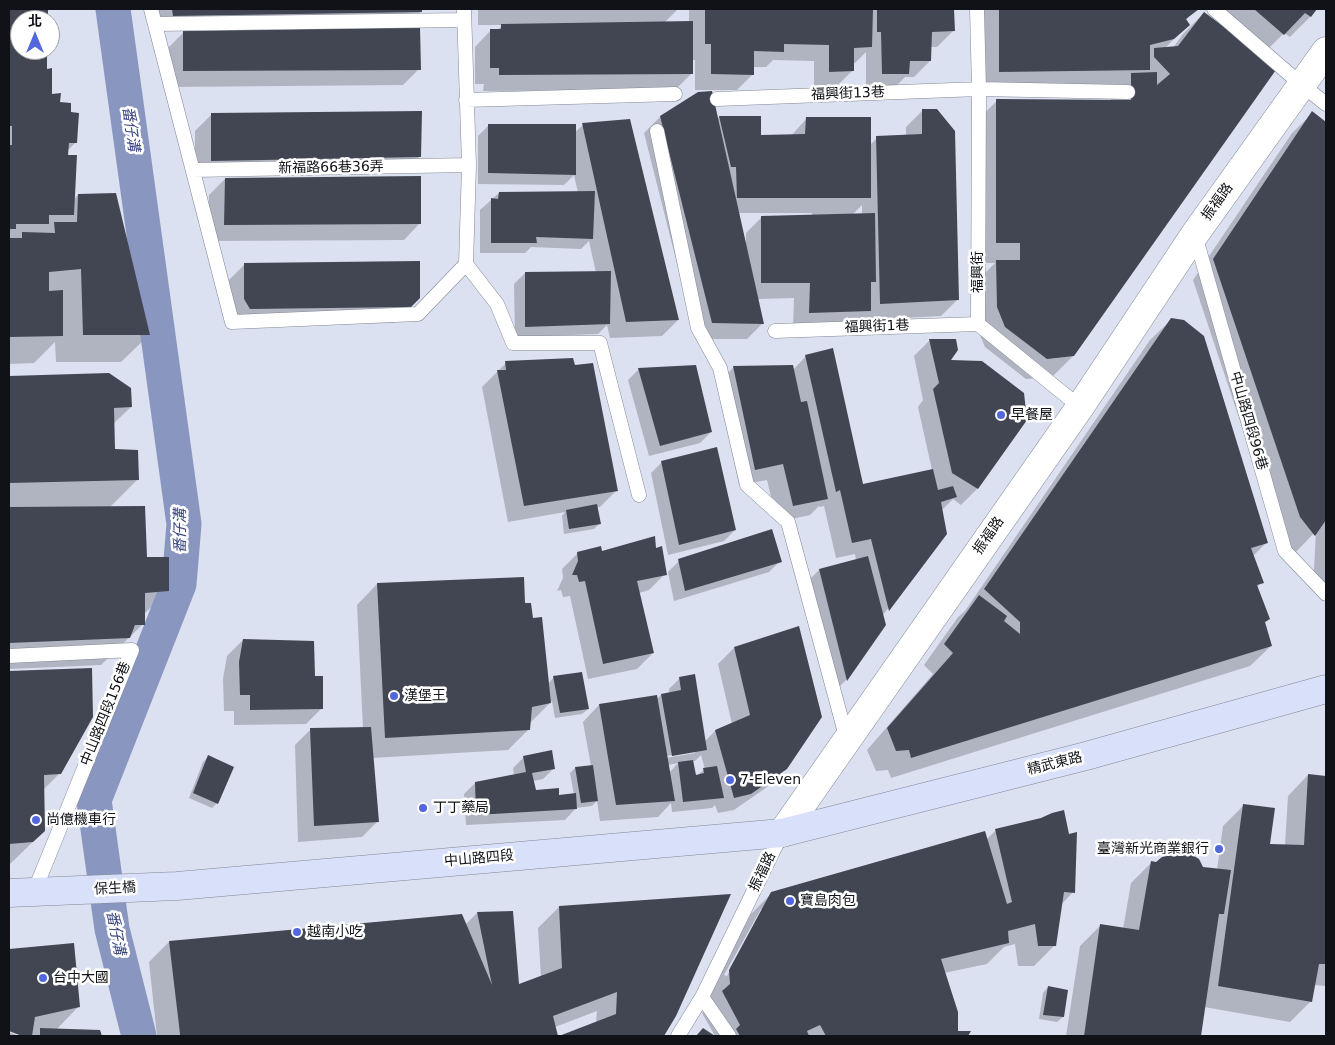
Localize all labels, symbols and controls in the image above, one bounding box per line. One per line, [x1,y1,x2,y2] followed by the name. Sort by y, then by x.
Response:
[10,10,60,60] north arrow
[28,13,42,29] text: 北
[811,84,885,104] street label: 福興街13巷
[118,105,142,153] water label: 番仔溝
[278,159,384,177] street label: 新福路66巷36弄
[1199,180,1237,224] street label: 振福路
[970,251,986,293] street label: 福興街
[844,317,910,337] street label: 福興街1巷
[1226,370,1270,472] street label: 中山路四段96巷
[1011,407,1053,423] place label: 早餐屋
[995,409,1007,421] marker: 早餐屋
[172,509,190,553] water label: 番仔溝
[970,514,1008,558] street label: 振福路
[77,660,135,768] street label: 中山路四段156巷
[404,688,446,704] place label: 漢堡王
[388,690,400,702] marker: 漢堡王
[1026,749,1084,779] street label: 精武東路
[740,772,801,788] place label: 7-Eleven
[724,774,736,786] marker: 7-Eleven
[433,800,489,816] place label: 丁丁藥局
[417,802,429,814] marker: 丁丁藥局
[46,812,116,828] place label: 尚億機車行
[30,814,42,826] marker: 尚億機車行
[1097,841,1209,857] place label: 臺灣新光商業銀行
[1213,843,1225,855] marker: 臺灣新光商業銀行
[443,848,515,870] street label: 中山路四段
[746,849,780,895] street label: 振福路
[94,880,136,898] street label: 保生橋
[800,893,856,909] place label: 寶島肉包
[784,895,796,907] marker: 寶島肉包
[102,909,128,957] water label: 番仔溝
[307,924,363,940] place label: 越南小吃
[291,926,303,938] marker: 越南小吃
[53,970,109,986] place label: 台中大國
[37,972,49,984] marker: 台中大國

